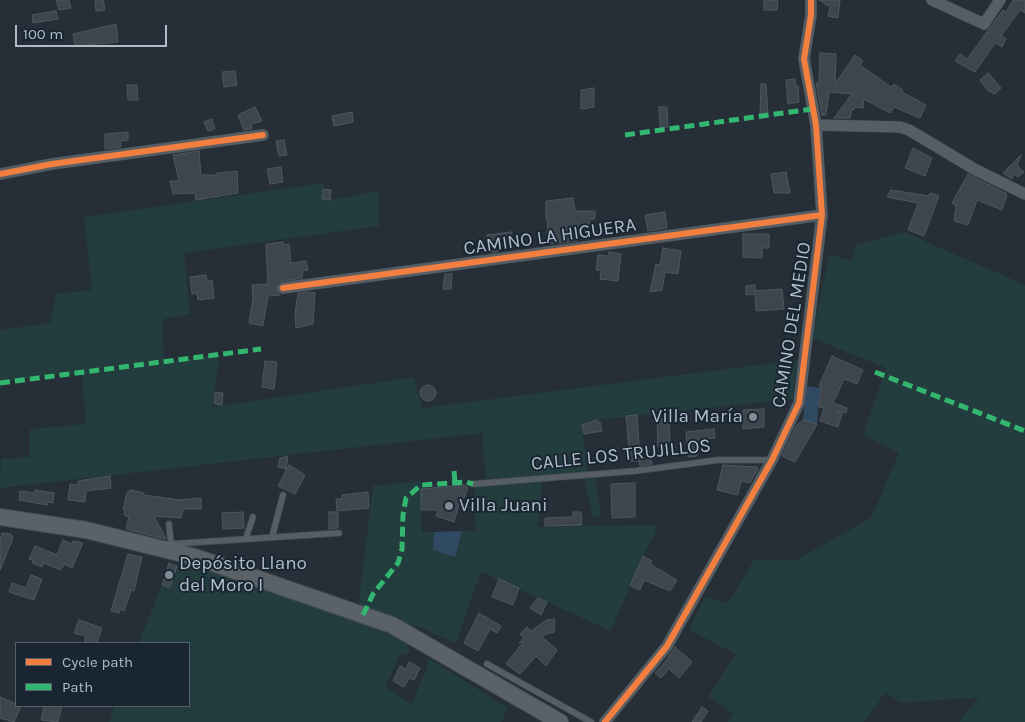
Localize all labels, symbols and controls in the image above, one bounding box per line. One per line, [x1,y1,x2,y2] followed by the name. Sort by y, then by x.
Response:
[18,15,170,47] scale bar
[23,25,63,43] text: 100 m
[462,214,638,260] street label: CAMINO LA HIGUERA
[768,241,816,409] street label: CAMINO DEL MEDIO
[651,406,743,428] place label: Villa María
[747,411,759,423] marker: Villa María
[530,434,712,476] street label: CALLE LOS TRUJILLOS
[459,495,548,517] place label: Villa Juani
[443,500,455,512] marker: Villa Juani
[179,553,307,597] place label: Depósito Llano del Moro I
[163,569,175,581] marker: Depósito Llano del Moro I
[15,642,190,707] legend
[62,653,133,671] text: Cycle path
[62,678,93,696] text: Path

